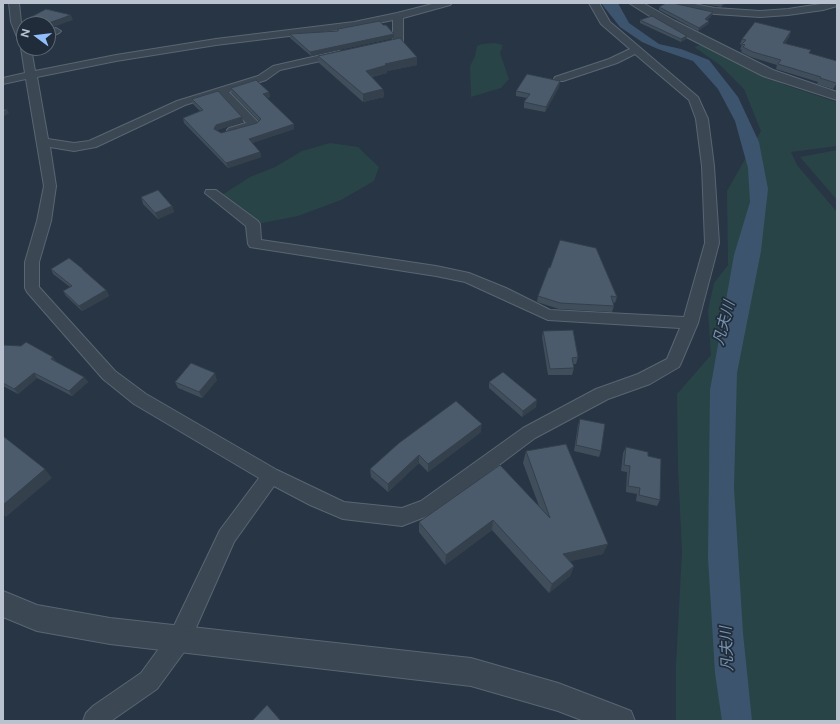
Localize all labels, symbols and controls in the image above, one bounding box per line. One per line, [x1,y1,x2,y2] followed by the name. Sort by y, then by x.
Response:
[16,16,56,56] north arrow
[18,27,32,39] text: N
[709,299,739,347] water label: 凡夫川
[717,626,737,672] water label: 凡夫川

